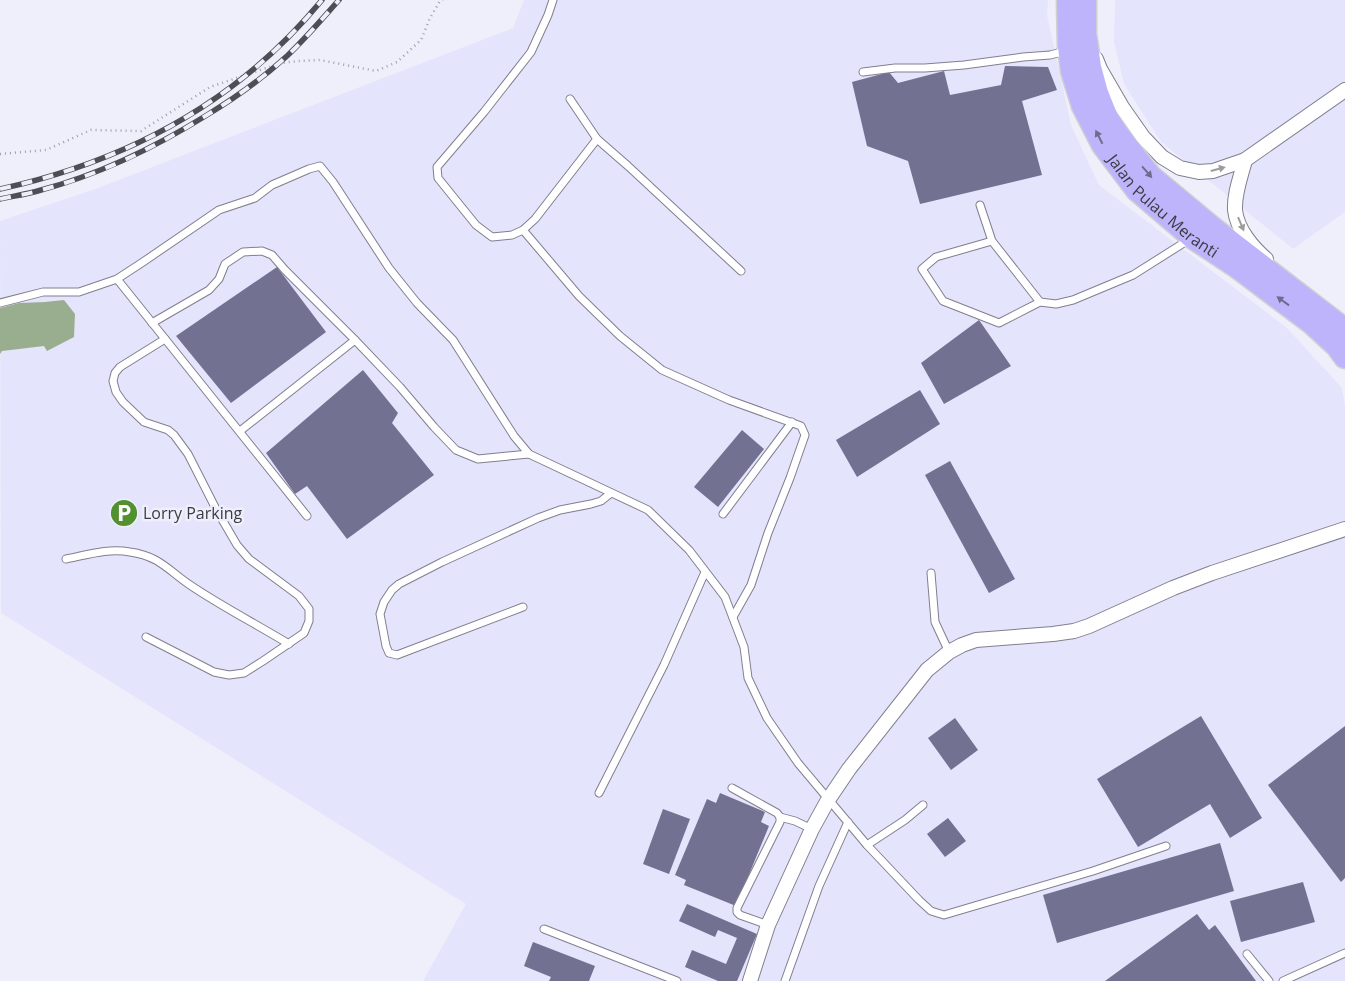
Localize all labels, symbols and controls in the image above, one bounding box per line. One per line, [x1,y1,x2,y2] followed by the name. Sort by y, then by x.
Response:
[1095,129,1103,144] one-way arrow
[1101,148,1223,263] street label: Jalan Pulau Meranti
[1211,164,1226,172] one-way arrow
[1142,166,1153,179] one-way arrow
[1237,217,1245,231] one-way arrow
[1277,296,1290,307] one-way arrow
[109,498,139,528] parking icon: Lorry Parking
[143,502,243,524] place label: Lorry Parking

